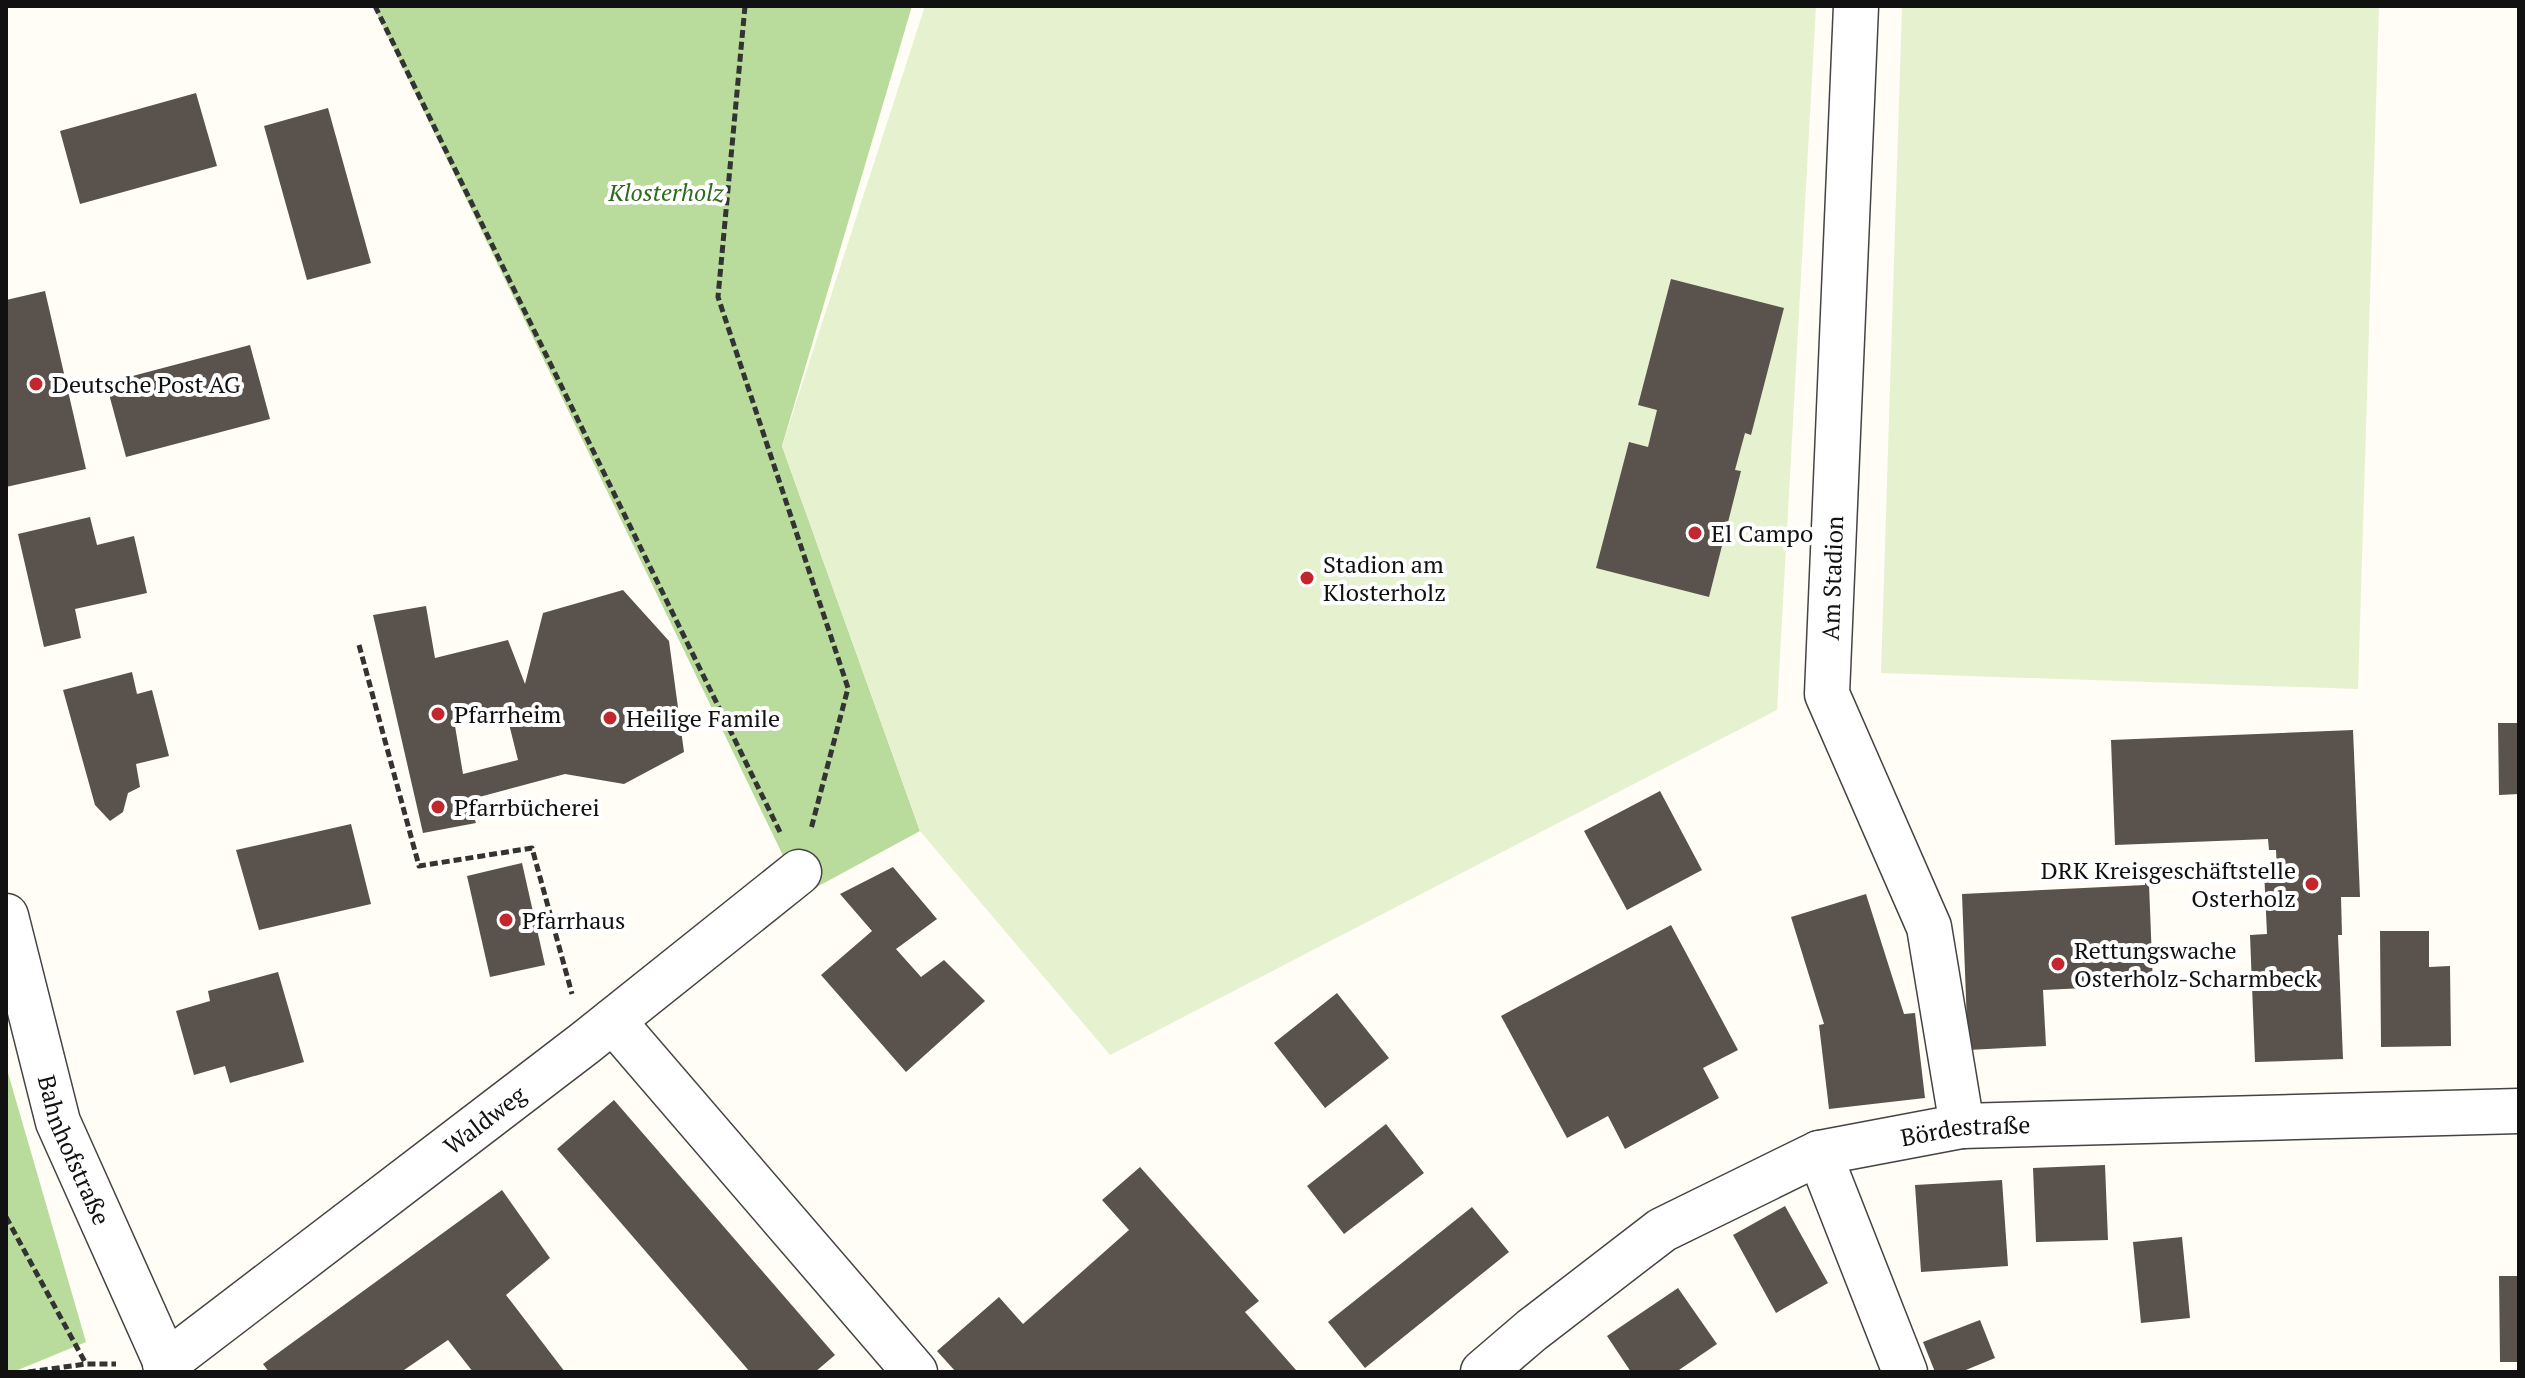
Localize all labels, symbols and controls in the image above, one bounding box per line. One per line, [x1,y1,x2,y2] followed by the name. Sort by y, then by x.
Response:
[608,176,724,208] park label: Klosterholz
[52,368,241,400] place label: Deutsche Post AG
[27,375,45,393] marker: Deutsche Post AG
[1814,515,1850,641] street label: Am Stadion
[1711,517,1813,549] place label: El Campo
[1686,524,1704,542] marker: El Campo
[1323,548,1446,608] place label: Stadion am Klosterholz
[1298,569,1316,587] marker: Stadion am Klosterholz
[454,698,561,730] place label: Pfarrheim
[626,702,780,734] place label: Heilige Famile
[429,705,447,723] marker: Pfarrheim
[601,709,619,727] marker: Heilige Famile
[454,791,600,823] place label: Pfarrbücherei
[429,798,447,816] marker: Pfarrbücherei
[2041,854,2296,914] place label: DRK Kreisgeschäftstelle Osterholz
[2303,875,2321,893] marker: DRK Kreisgeschäftstelle Osterholz
[522,904,625,936] place label: Pfarrhaus
[497,911,515,929] marker: Pfarrhaus
[2074,934,2318,994] place label: Rettungswache Osterholz-Scharmbeck
[2049,955,2067,973] marker: Rettungswache Osterholz-Scharmbeck
[31,1072,118,1230] street label: Bahnhofstraße
[437,1078,532,1162] street label: Waldweg
[1898,1108,2031,1153] street label: Bördestraße

